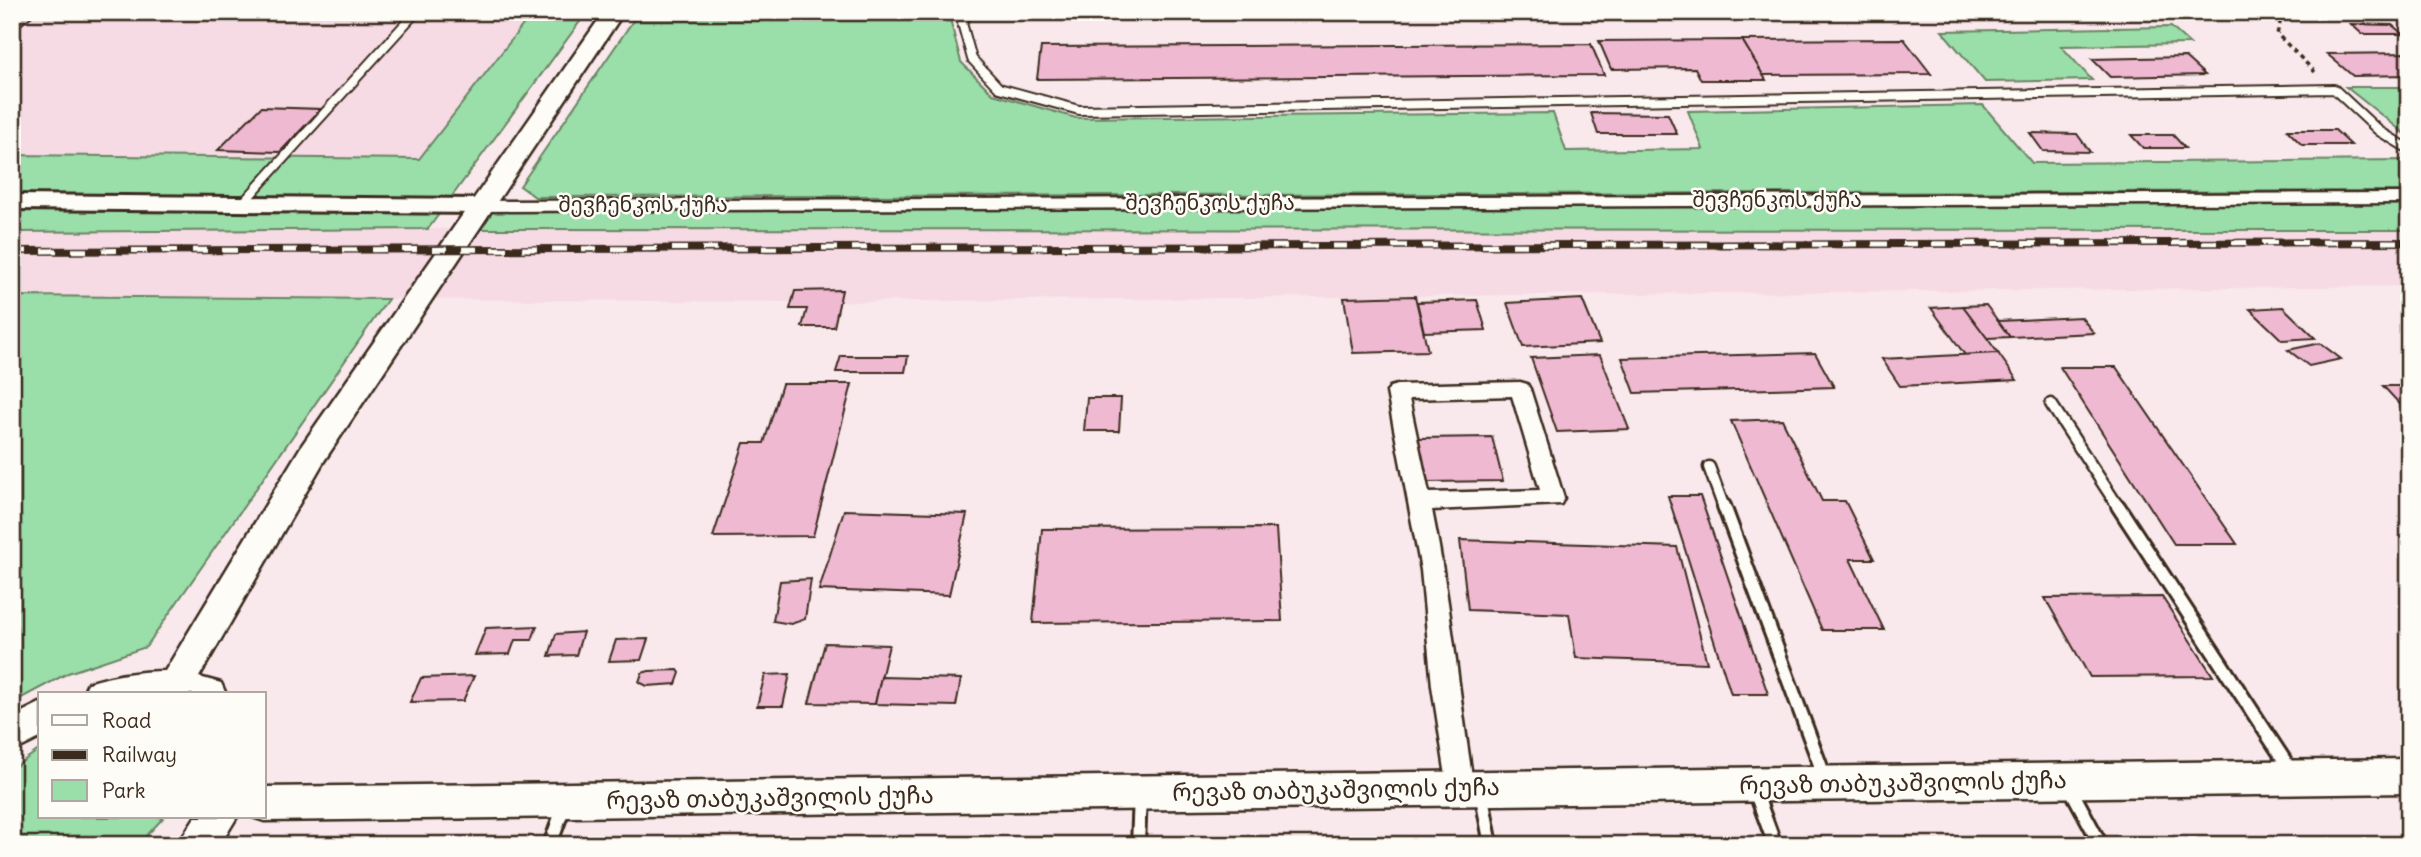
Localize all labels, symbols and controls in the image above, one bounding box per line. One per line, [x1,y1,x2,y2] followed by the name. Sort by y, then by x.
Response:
[1692,186,1862,213] street label: შევჩენკოს ქუჩა
[1125,189,1295,216] street label: შევჩენკოს ქუჩა
[558,191,728,218] street label: შევჩენკოს ქუჩა
[38,692,266,818] legend
[102,707,151,734] text: Road
[102,741,177,768] text: Railway
[1739,764,2067,800] street label: რევაზ თაბუკაშვილის ქუჩა
[1172,771,1500,807] street label: რევაზ თაბუკაშვილის ქუჩა
[102,777,145,804] text: Park
[606,779,934,815] street label: რევაზ თაბუკაშვილის ქუჩა

